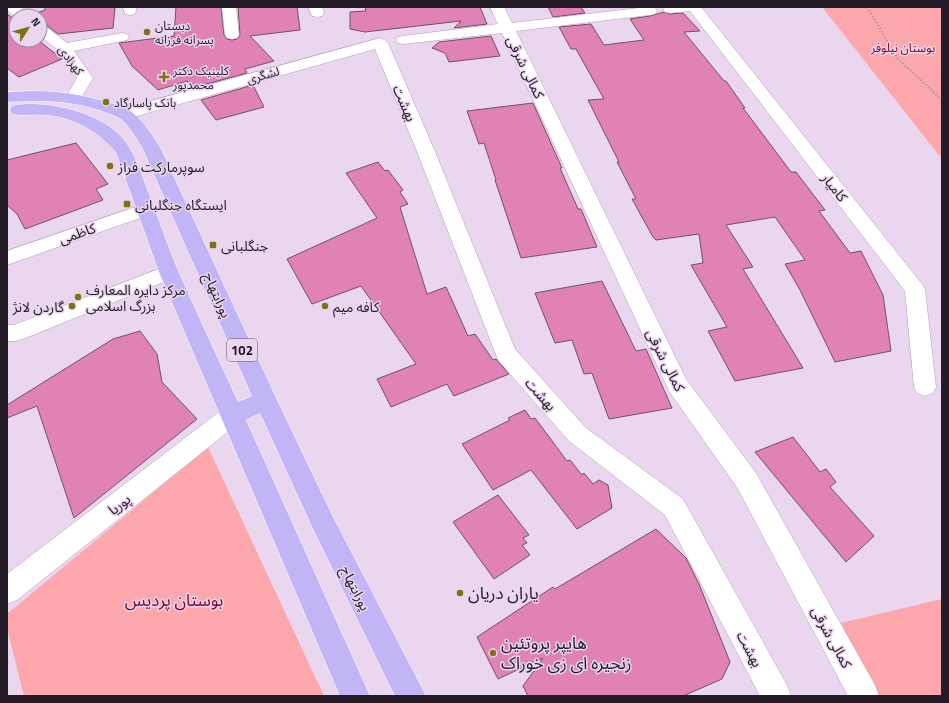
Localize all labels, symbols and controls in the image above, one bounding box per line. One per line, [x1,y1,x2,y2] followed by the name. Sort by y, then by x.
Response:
[8,8,48,48] north arrow
[27,14,45,30] text: N
[155,16,214,49] place label: دبستان پسرانه فرزانه
[142,27,152,37] marker: دبستان پسرانه فرزانه
[502,32,550,102] street label: کمالی شرقی
[870,38,935,57] park label: بوستان نیلوفر
[53,41,89,80] street label: کهزادی
[172,61,230,94] place label: کلینیک دکتر محمدپور
[244,61,282,89] street label: لشگری
[158,71,170,83] marker: کلینیک دکتر محمدپور
[388,81,422,125] street label: بهشت
[114,93,176,112] place label: بانک پاسارگاد
[101,97,111,107] marker: بانک پاسارگاد
[117,156,205,177] place label: سوپرمارکت فراز
[105,161,115,171] marker: سوپرمارکت فراز
[816,167,853,206] street label: کامیار
[135,194,227,215] place label: ایستگاه جنگلبانی
[122,199,132,209] marker: ایستگاه جنگلبانی
[56,217,98,249] street label: کاظمی
[221,235,268,256] place label: جنگلبانی
[208,240,218,250] marker: جنگلبانی
[198,269,237,322] street label: پورابتهاج
[86,279,186,316] place label: مرکز دایره المعارف بزرگ اسلامی
[73,292,83,302] marker: مرکز دایره المعارف بزرگ اسلامی
[12,296,64,317] place label: گاردن لانژ
[333,296,380,318] place label: کافه میم
[67,301,77,311] marker: گاردن لانژ
[320,301,330,311] marker: کافه میم
[641,325,691,395] street label: کمالی شرقی
[227,339,257,361] road number: 102
[520,373,562,415] street label: بهشت
[103,488,135,520] street label: پوریا
[335,562,376,615] street label: پورابتهاج
[468,580,539,606] place label: یاران دریان
[125,587,223,613] park label: بوستان پردیس
[455,588,465,598] marker: یاران دریان
[806,602,858,672] street label: کمالی شرقی
[732,627,768,671] street label: بهشت
[501,630,632,676] place label: هایپر پروتئین زنجیره ای زی خوراک
[488,648,498,658] marker: هایپر پروتئین زنجیره ای زی خوراک

